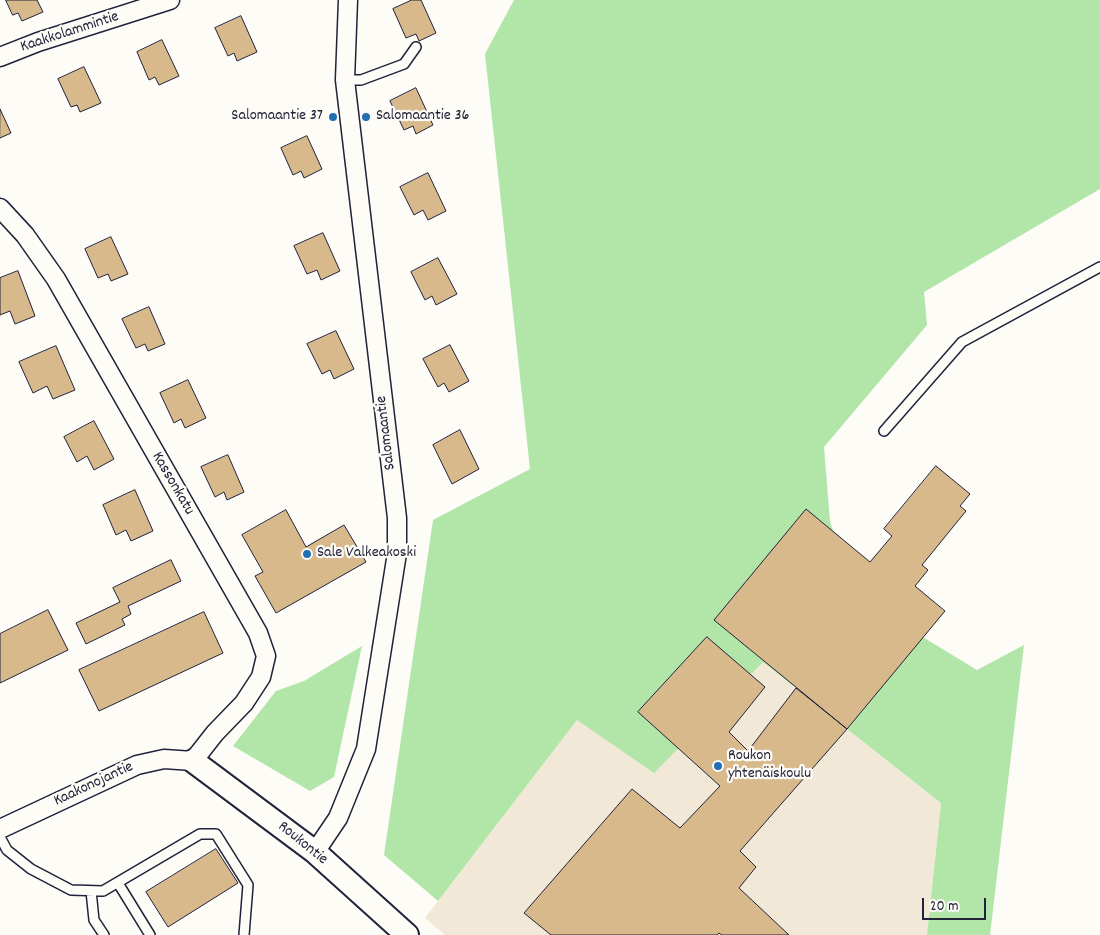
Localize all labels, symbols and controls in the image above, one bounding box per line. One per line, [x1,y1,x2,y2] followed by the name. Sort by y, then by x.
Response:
[18,8,122,58] street label: Kaakkolammintie
[231,107,323,127] place label: Salomaantie 37
[376,107,469,127] place label: Salomaantie 36
[327,111,339,123] marker: Salomaantie 37
[360,111,372,123] marker: Salomaantie 36
[373,395,401,471] street label: Salomaantie
[146,449,198,519] street label: Kassonkatu
[317,544,416,564] place label: Sale Valkeakoski
[301,548,313,560] marker: Sale Valkeakoski
[728,747,811,785] place label: Roukon yhtenäiskoulu
[51,758,137,812] street label: Kaakonojantie
[712,760,724,772] marker: Roukon yhtenäiskoulu
[273,818,331,870] street label: Roukontie
[925,888,989,920] scale bar
[930,896,958,918] text: 20 m

